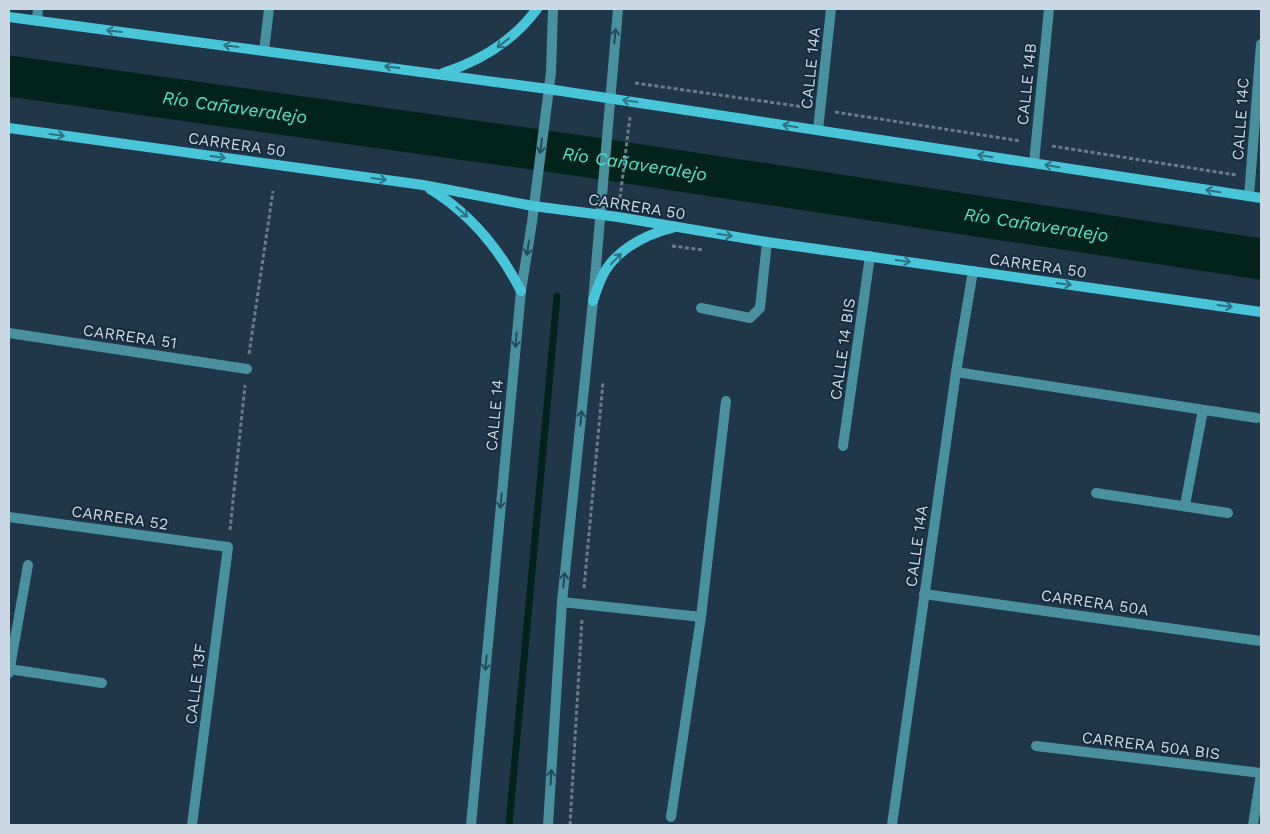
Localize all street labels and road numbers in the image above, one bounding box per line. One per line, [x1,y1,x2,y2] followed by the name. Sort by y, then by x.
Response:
[797,26,824,110] street label: CALLE 14A
[1013,42,1040,126] street label: CALLE 14B
[1228,77,1253,161] street label: CALLE 14C
[187,128,287,161] street label: CARRERA 50
[587,189,687,224] street label: CARRERA 50
[988,249,1088,282] street label: CARRERA 50
[826,297,859,401] street label: CALLE 14 BIS
[82,321,178,352] street label: CARRERA 51
[482,378,507,452] street label: CALLE 14
[70,501,170,534] street label: CARRERA 52
[901,503,932,588] street label: CALLE 14A
[1040,586,1151,620] street label: CARRERA 50A
[181,642,210,726] street label: CALLE 13F
[1081,728,1221,763] street label: CARRERA 50A BIS

